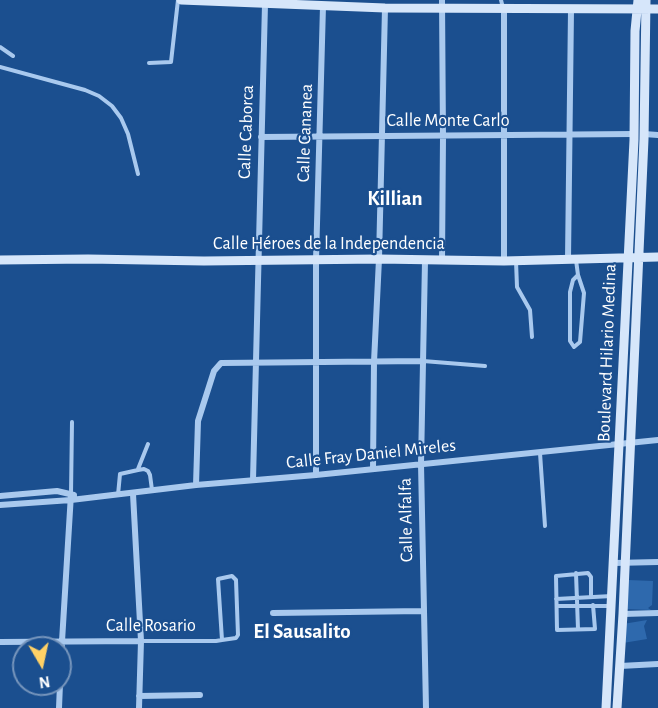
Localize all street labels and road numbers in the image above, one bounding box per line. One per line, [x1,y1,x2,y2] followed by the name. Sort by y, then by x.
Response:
[292,83,318,183] street label: Calle Cananea
[234,85,258,179] street label: Calle Caborca
[387,110,509,132] street label: Calle Monte Carlo
[213,233,445,255] street label: Calle Héroes de la Independencia
[593,263,621,443] street label: Boulevard Hilario Medina
[285,434,457,474] street label: Calle Fray Daniel Mireles
[394,478,418,562] street label: Calle Alfalfa
[106,615,196,637] street label: Calle Rosario

